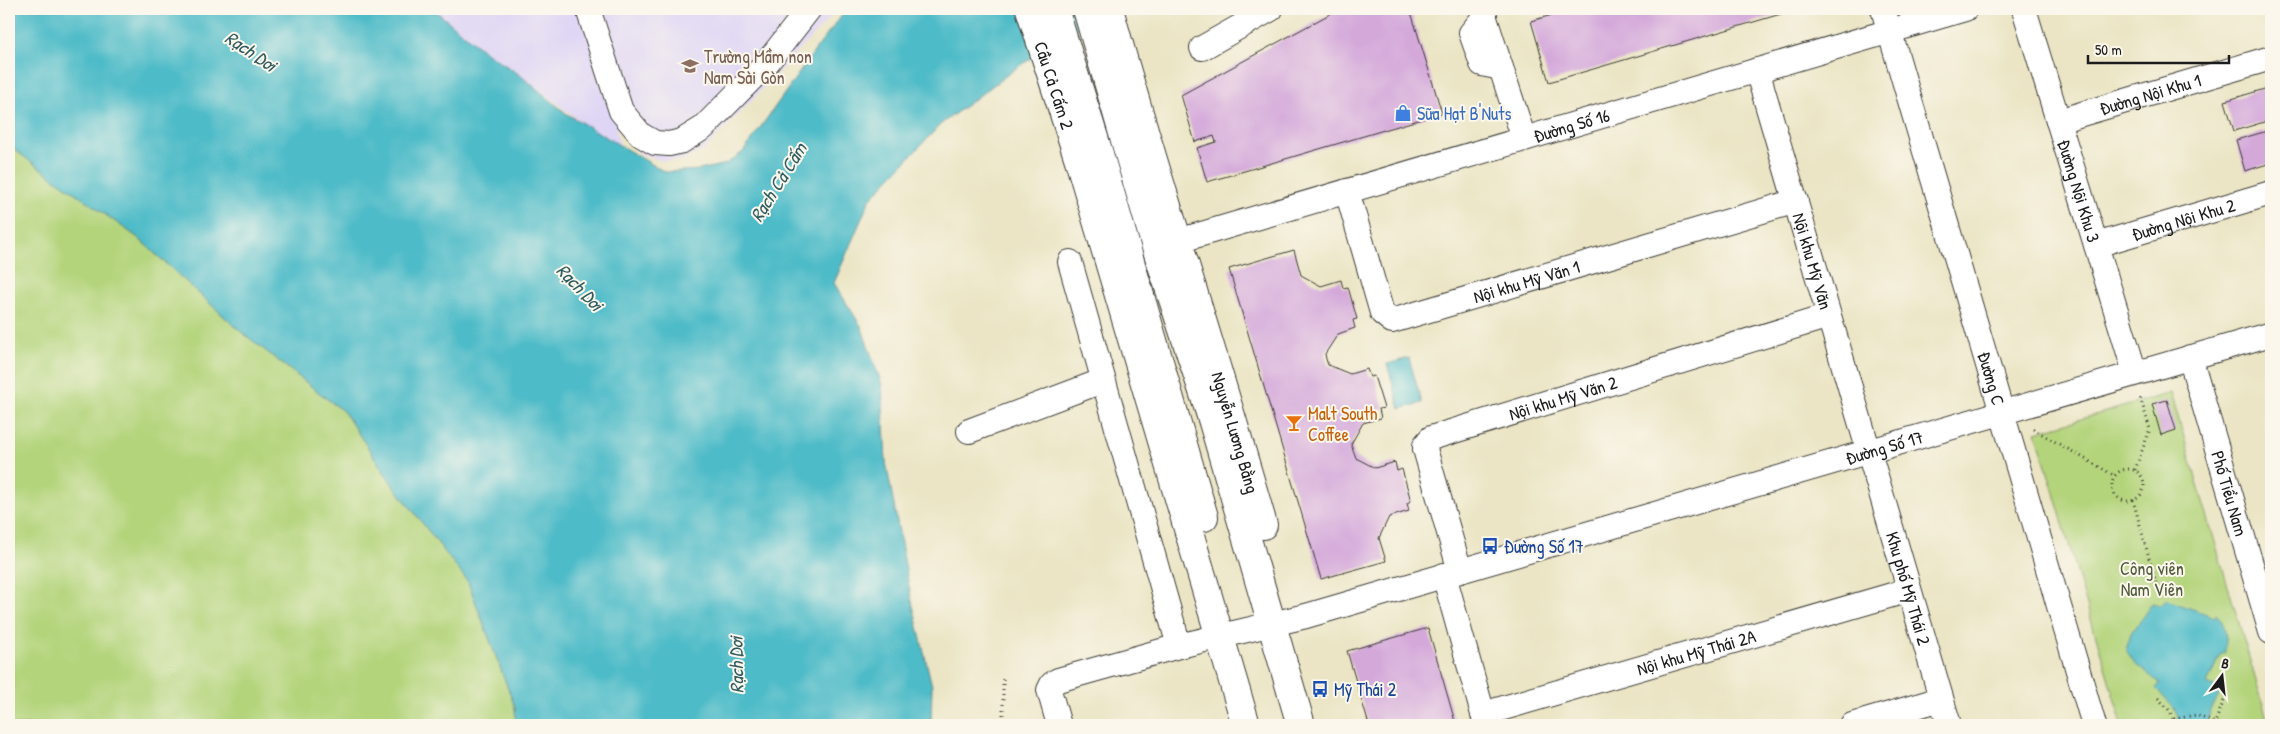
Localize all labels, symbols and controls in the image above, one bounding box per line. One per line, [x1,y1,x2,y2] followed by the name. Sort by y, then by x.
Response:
[220,24,283,79] water label: Rạch Dơi
[2088,32,2229,64] scale bar
[1029,38,1081,133] street label: Cầu Cả Cấm 2
[2095,39,2122,60] text: 50 m
[704,44,812,90] place label: Trường Mầm non Nam Sài Gòn
[680,56,700,76] school or university icon: Trường Mầm non Nam Sài Gòn
[2096,67,2204,121] street label: Đường Nội Khu 1
[1417,101,1512,126] place label: Sữa Hạt B'Nuts
[1531,102,1613,148] street label: Đường Số 16
[1393,103,1413,123] shop icon: Sữa Hạt B'Nuts
[2052,136,2107,245] street label: Đường Nội Khu 3
[743,137,813,227] water label: Rạch Cả Cấm
[2129,192,2238,246] street label: Đường Nội Khu 2
[1787,210,1839,312] street label: Nội khu Mỹ Văn
[1470,253,1583,309] street label: Nội khu Mỹ Văn 1
[551,258,610,318] water label: Rạch Dơi
[1972,349,2012,408] street label: Đường C
[1206,369,1266,496] street label: Nguyễn Lương Bằng
[1506,369,1620,426] street label: Nội khu Mỹ Văn 2
[1308,401,1378,447] place label: Malt South Coffee
[1284,413,1304,433] bar icon: Malt South Coffee
[1843,424,1926,470] street label: Đường Số 17
[2206,448,2254,539] street label: Phố Tiểu Nam
[1880,528,1938,648] street label: Khu phố Mỹ Thái 2
[1504,534,1584,559] place label: Đường Số 17
[1480,536,1500,556] bus stop icon: Đường Số 17
[2120,556,2184,602] park label: Công viên Nam Viên
[1634,623,1759,681] street label: Nội khu Mỹ Thái 2A
[722,635,749,694] water label: Rạch Dơi
[2198,652,2248,702] north arrow
[2220,653,2231,673] text: B
[1334,677,1397,702] place label: Mỹ Thái 2
[1310,679,1330,699] bus stop icon: Mỹ Thái 2

